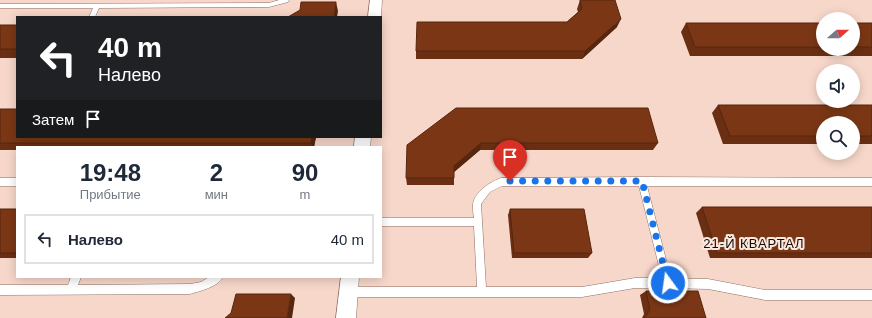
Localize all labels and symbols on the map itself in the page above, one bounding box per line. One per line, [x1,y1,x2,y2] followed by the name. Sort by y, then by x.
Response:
[816,12,860,56] north arrow
[493,140,527,181] pin
[703,236,805,251] district label: 21-Й КВАРТАЛ
[647,262,689,304] position arrow

